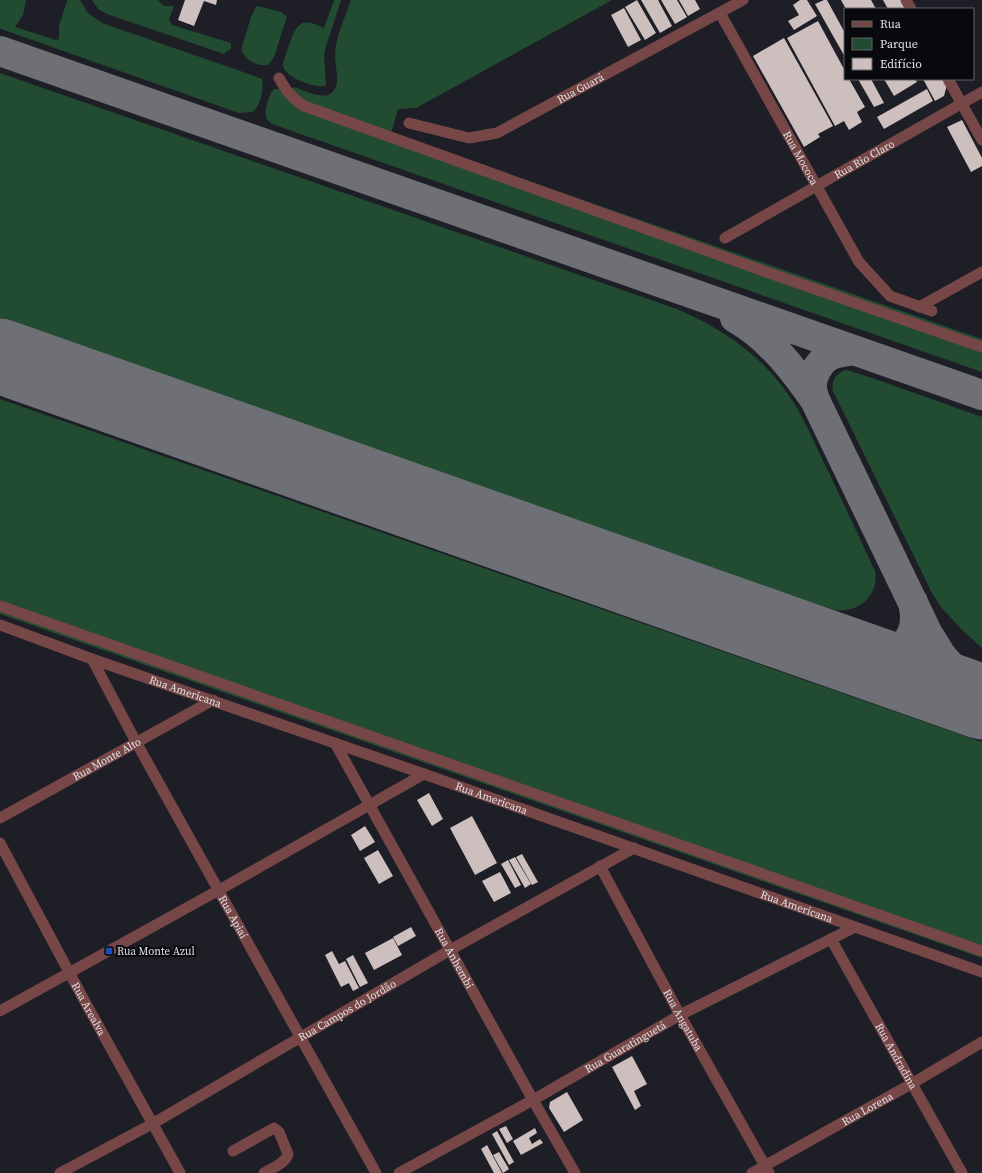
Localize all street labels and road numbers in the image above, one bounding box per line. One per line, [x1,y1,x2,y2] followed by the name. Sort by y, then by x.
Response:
[554,69,607,107] street label: Rua Guará
[779,128,822,188] street label: Rua Mococa
[832,136,897,182] street label: Rua Rio Claro
[147,672,224,711] street label: Rua Americana
[70,734,144,784] street label: Rua Monte Alto
[453,779,530,818] street label: Rua Americana
[758,887,835,927] street label: Rua Americana
[215,893,251,941] street label: Rua Apiaí
[431,925,477,991] street label: Rua Anhembi
[296,976,399,1045] street label: Rua Campos do Jordão
[68,980,109,1039] street label: Rua Arealva
[659,987,706,1054] street label: Rua Angatuba
[582,1018,669,1077] street label: Rua Guaratinguetá
[871,1020,921,1092] street label: Rua Andradina
[839,1088,896,1129] street label: Rua Lorena

